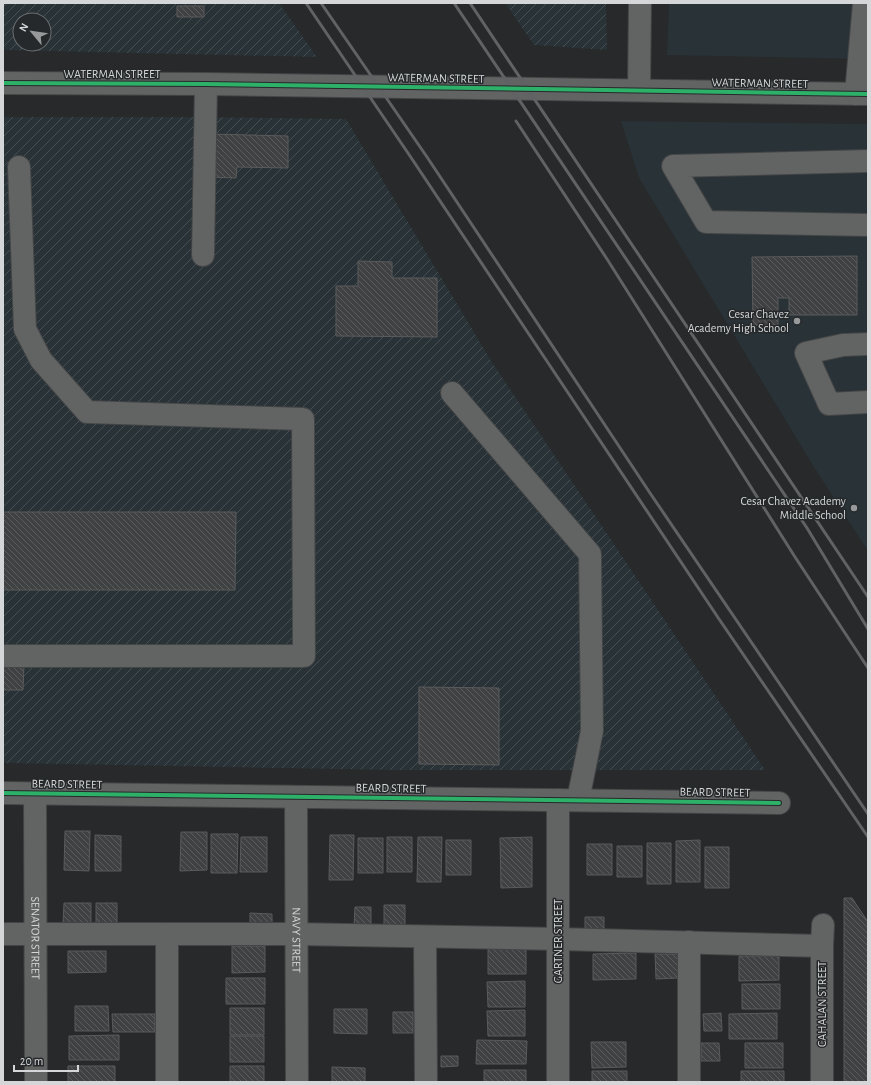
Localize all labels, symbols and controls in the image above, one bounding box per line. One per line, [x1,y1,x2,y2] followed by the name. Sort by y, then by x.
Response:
[12,12,52,52] north arrow
[17,21,30,33] text: N
[63,68,161,80] street label: WATERMAN STREET
[387,71,485,85] street label: WATERMAN STREET
[711,76,809,90] street label: WATERMAN STREET
[688,308,789,335] place label: Cesar Chavez Academy High School
[792,316,802,326] marker: Cesar Chavez Academy High School
[741,495,846,521] place label: Cesar Chavez Academy Middle School
[849,503,859,513] marker: Cesar Chavez Academy Middle School
[31,777,103,791] street label: BEARD STREET
[355,781,427,795] street label: BEARD STREET
[679,785,751,799] street label: BEARD STREET
[29,896,42,980] street label: SENATOR STREET
[552,899,564,983] street label: GARTNER STREET
[290,907,303,973] street label: NAVY STREET
[816,961,828,1047] street label: CAHALAN STREET
[14,1047,78,1073] scale bar
[20,1055,43,1067] text: 20 m

